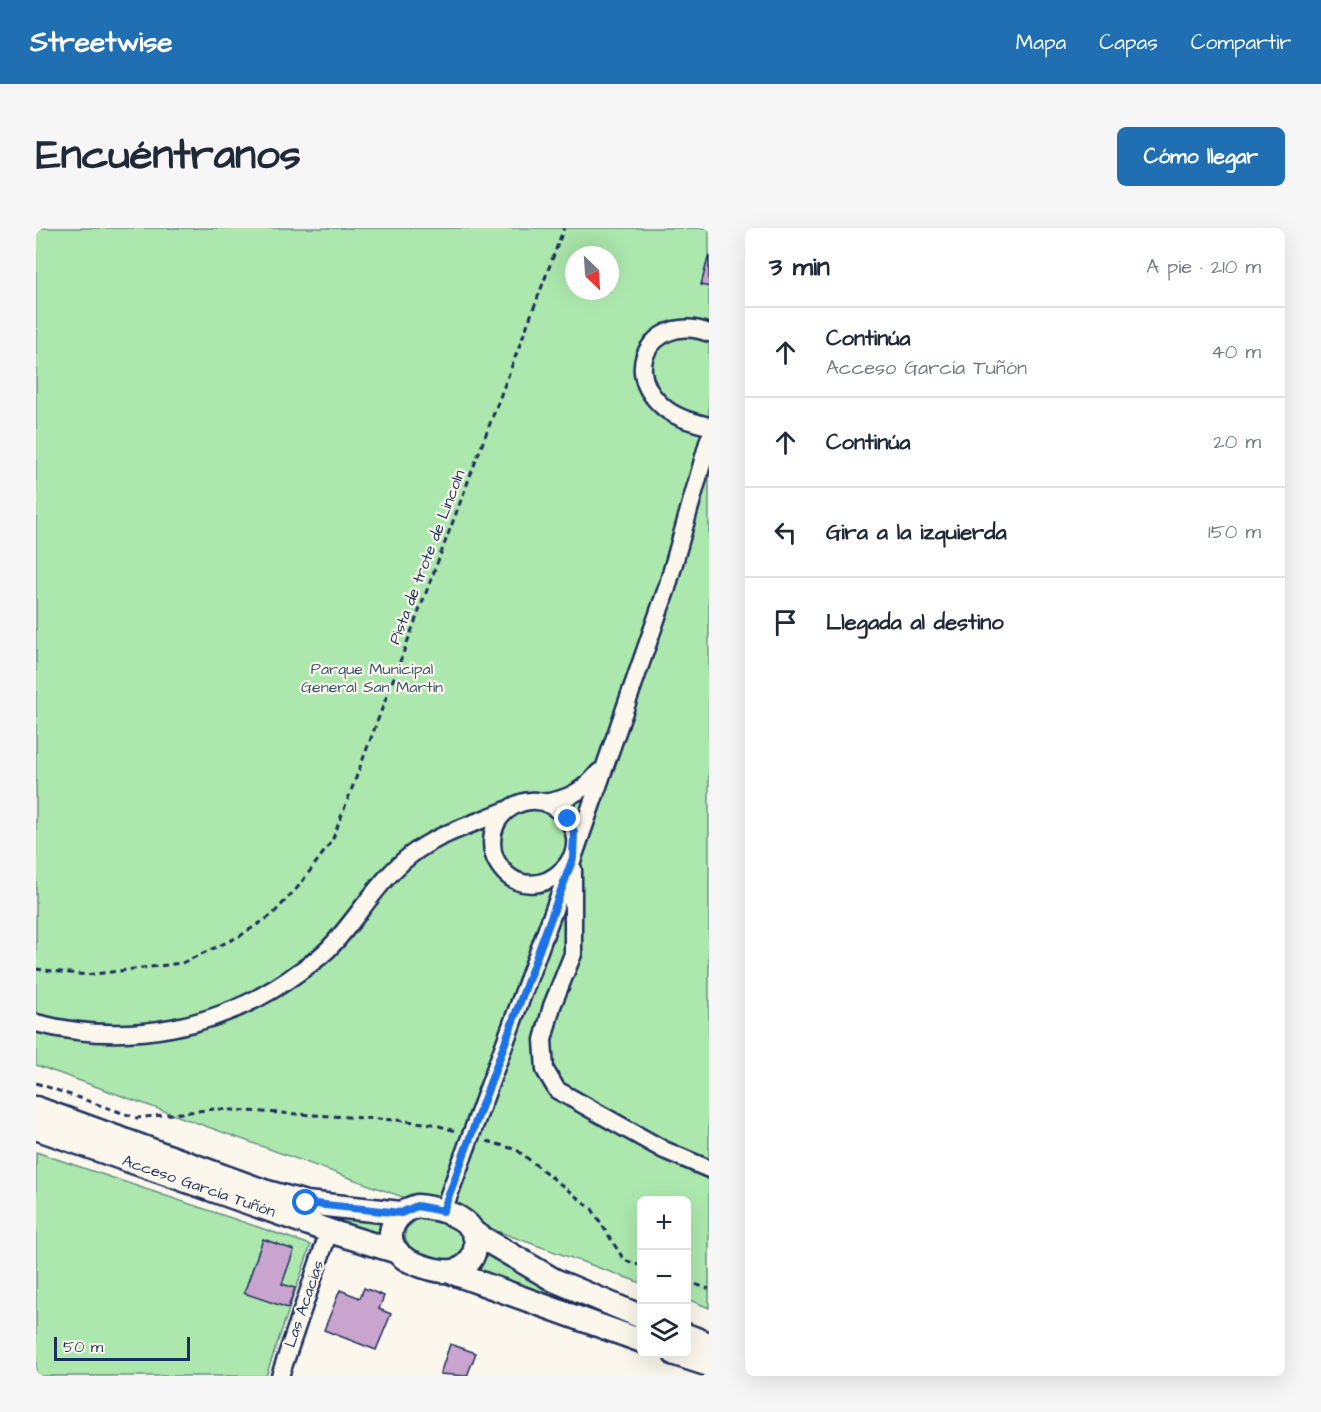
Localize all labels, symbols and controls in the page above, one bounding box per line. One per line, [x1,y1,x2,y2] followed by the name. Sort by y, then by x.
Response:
[30,23,172,62] text: Streetwise
[1016,28,1066,57] text: Mapa
[1099,28,1158,57] text: Capas
[1191,28,1291,57] text: Compartir
[36,127,301,185] text: Encuéntranos
[1117,127,1285,186] button: Cómo llegar
[565,246,619,300] north arrow
[769,249,830,285] text: 3 min
[1146,253,1261,281] text: A pie · 210 m
[826,323,911,354] text: Continúa
[769,336,802,369] icon: ahead
[1211,338,1261,366] text: 40 m
[826,354,1027,382] text: Acceso García Tuñón
[769,426,802,459] icon: ahead
[826,427,911,458] text: Continúa
[1213,428,1261,456] text: 20 m
[384,467,470,647] street label: Pista de trote de Lincoln
[769,516,802,549] icon: left
[826,517,1007,548] text: Gira a la izquierda
[1208,518,1261,546] text: 150 m
[769,606,802,639] icon: arrive
[826,607,1004,638] text: Llegada al destino
[301,658,443,698] park label: Parque Municipal General San Martín
[554,805,580,831] route end
[119,1149,279,1223] street label: Acceso García Tuñón
[292,1189,318,1215] route start
[637,1196,691,1358] map controls
[637,1196,691,1250] button: +
[637,1250,691,1304] button: −
[279,1257,329,1351] street label: Las Acacias
[637,1304,691,1358] button: layers
[54,1334,190,1362] scale bar
[63,1336,103,1358] text: 50 m

